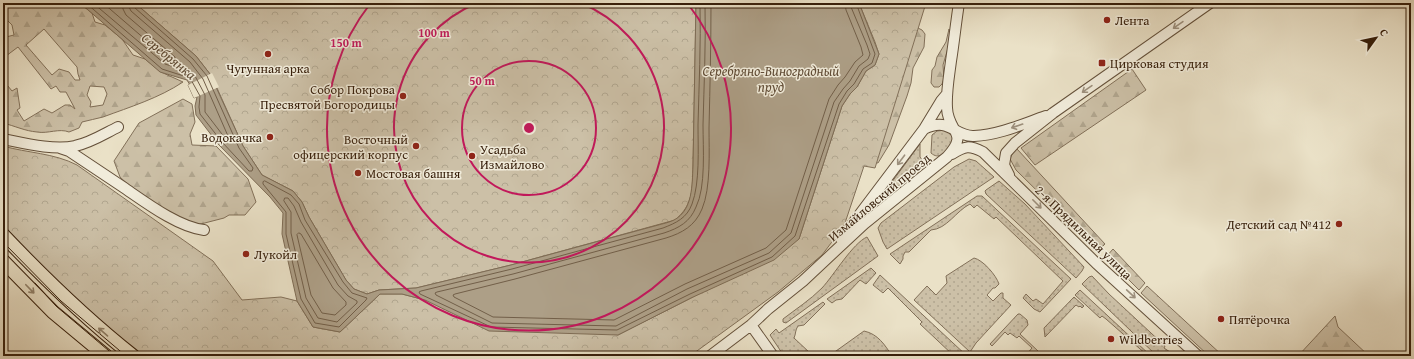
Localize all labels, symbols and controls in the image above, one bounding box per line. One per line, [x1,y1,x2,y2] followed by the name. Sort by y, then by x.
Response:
[1115,11,1150,30] place label: Лента
[1102,15,1112,25] marker: Лента
[1356,18,1396,58] north arrow
[1173,21,1184,29] one-way arrow
[418,24,451,41] text: 100 m
[1376,26,1393,40] text: С
[137,28,201,85] water label: Серебрянка
[330,34,363,51] text: 150 m
[263,49,273,59] marker: Чугунная арка
[1110,54,1209,73] place label: Цирковая студия
[1097,58,1107,68] marker: Цирковая студия
[226,59,311,78] place label: Чугунная арка
[703,61,839,97] water label: Серебряно-Виноградный пруд
[469,72,495,89] text: 50 m
[260,80,396,114] place label: Собор Покрова Пресвятой Богородицы
[1082,85,1093,93] one-way arrow
[398,91,408,101] marker: Собор Покрова Пресвятой Богородицы
[522,121,536,135] centre of rings
[1010,123,1023,130] one-way arrow
[201,128,263,147] place label: Водокачка
[293,130,408,164] place label: Восточный офицерский корпус
[265,132,275,142] marker: Водокачка
[480,140,545,174] place label: Усадьба Измайлово
[411,141,421,151] marker: Восточный офицерский корпус
[824,149,935,246] street label: Измайловский проезд
[467,151,477,161] marker: Усадьба Измайлово
[896,155,905,166] one-way arrow
[366,164,461,183] place label: Мостовая башня
[353,168,363,178] marker: Мостовая башня
[1031,181,1137,284] street label: 2-я Прядильная улица
[1032,199,1042,209] one-way arrow
[1225,215,1331,234] place label: Детский сад №412
[1334,219,1344,229] marker: Детский сад №412
[254,245,297,264] place label: Лукойл
[241,249,251,259] marker: Лукойл
[25,284,35,294] one-way arrow
[1126,290,1136,299] one-way arrow
[1229,310,1291,329] place label: Пятёрочка
[1216,314,1226,324] marker: Пятёрочка
[97,327,108,336] one-way arrow
[1119,330,1183,349] place label: Wildberries
[1106,334,1116,344] marker: Wildberries

